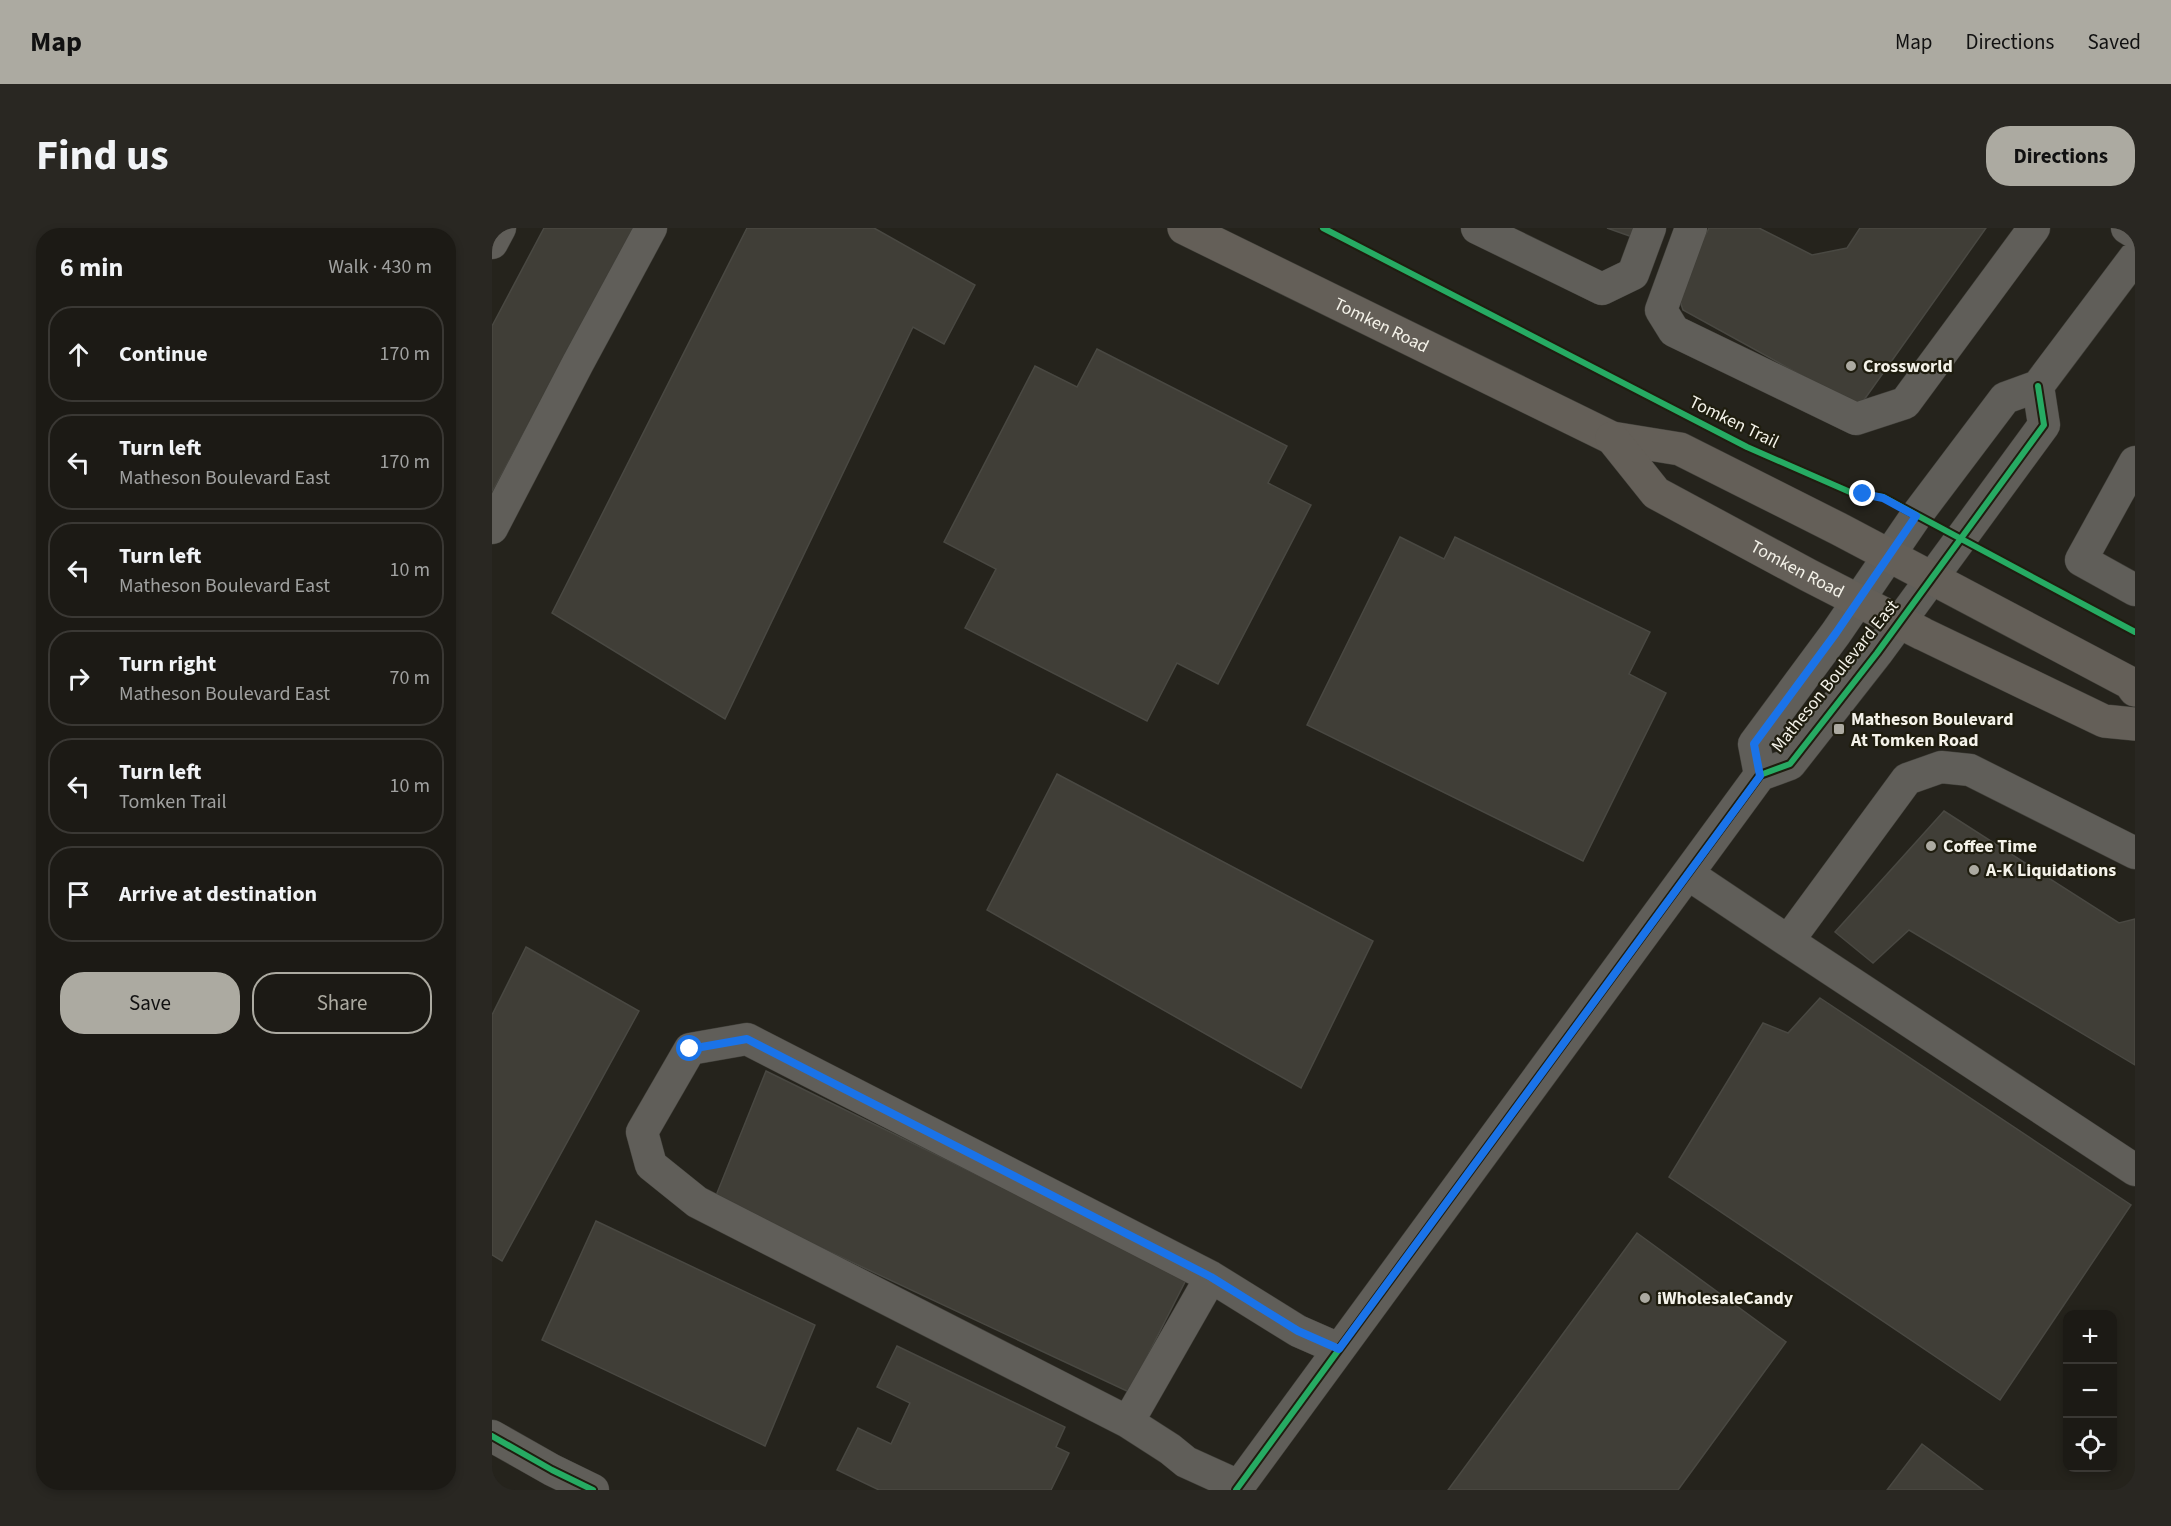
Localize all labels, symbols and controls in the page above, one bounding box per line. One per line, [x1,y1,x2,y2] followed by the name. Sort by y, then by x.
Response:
[30,22,82,62] text: Map
[1895,27,1933,57] text: Map
[1966,27,2054,57] text: Directions
[2087,27,2141,57] text: Saved
[36,126,169,186] text: Find us
[1986,126,2135,186] button: Directions
[60,249,123,286] text: 6 min
[328,253,432,281] text: Walk · 430 m
[1330,291,1433,359] street label: Tomken Road
[62,338,95,371] icon: ahead
[119,338,208,370] text: Continue
[380,340,430,368] text: 170 m
[1863,354,1953,379] place label: Crossworld
[1844,359,1858,373] marker: Crossworld
[1685,390,1783,454] street label: Tomken Trail
[119,432,201,464] text: Turn left
[62,446,95,479] icon: left
[380,448,430,476] text: 170 m
[119,464,330,492] text: Matheson Boulevard East
[1849,480,1875,506] route end
[1746,534,1849,604] street label: Tomken Road
[119,540,201,572] text: Turn left
[62,554,95,587] icon: left
[390,556,430,584] text: 10 m
[119,572,330,600] text: Matheson Boulevard East
[1766,594,1904,758] street label: Matheson Boulevard East
[119,648,216,680] text: Turn right
[62,662,95,695] icon: right
[390,664,430,692] text: 70 m
[119,680,330,708] text: Matheson Boulevard East
[1850,707,2014,753] place label: Matheson Boulevard At Tomken Road
[1832,722,1846,736] marker: Matheson Boulevard At Tomken Road
[119,756,201,788] text: Turn left
[62,770,95,803] icon: left
[390,772,430,800] text: 10 m
[119,788,227,816] text: Tomken Trail
[1943,834,2037,859] place label: Coffee Time
[1924,839,1938,853] marker: Coffee Time
[1985,858,2116,883] place label: A-K Liquidations
[1967,863,1981,877] marker: A-K Liquidations
[62,878,95,911] icon: arrive
[119,878,317,910] text: Arrive at destination
[60,972,240,1034] button: Save
[252,972,432,1034] button: Share
[676,1035,702,1061] route start
[1657,1286,1794,1311] place label: iWholesaleCandy
[1638,1291,1652,1305] marker: iWholesaleCandy
[2063,1310,2117,1472] map controls
[2063,1310,2117,1364] button: +
[2063,1364,2117,1418] button: −
[2063,1418,2117,1472] button: locate

